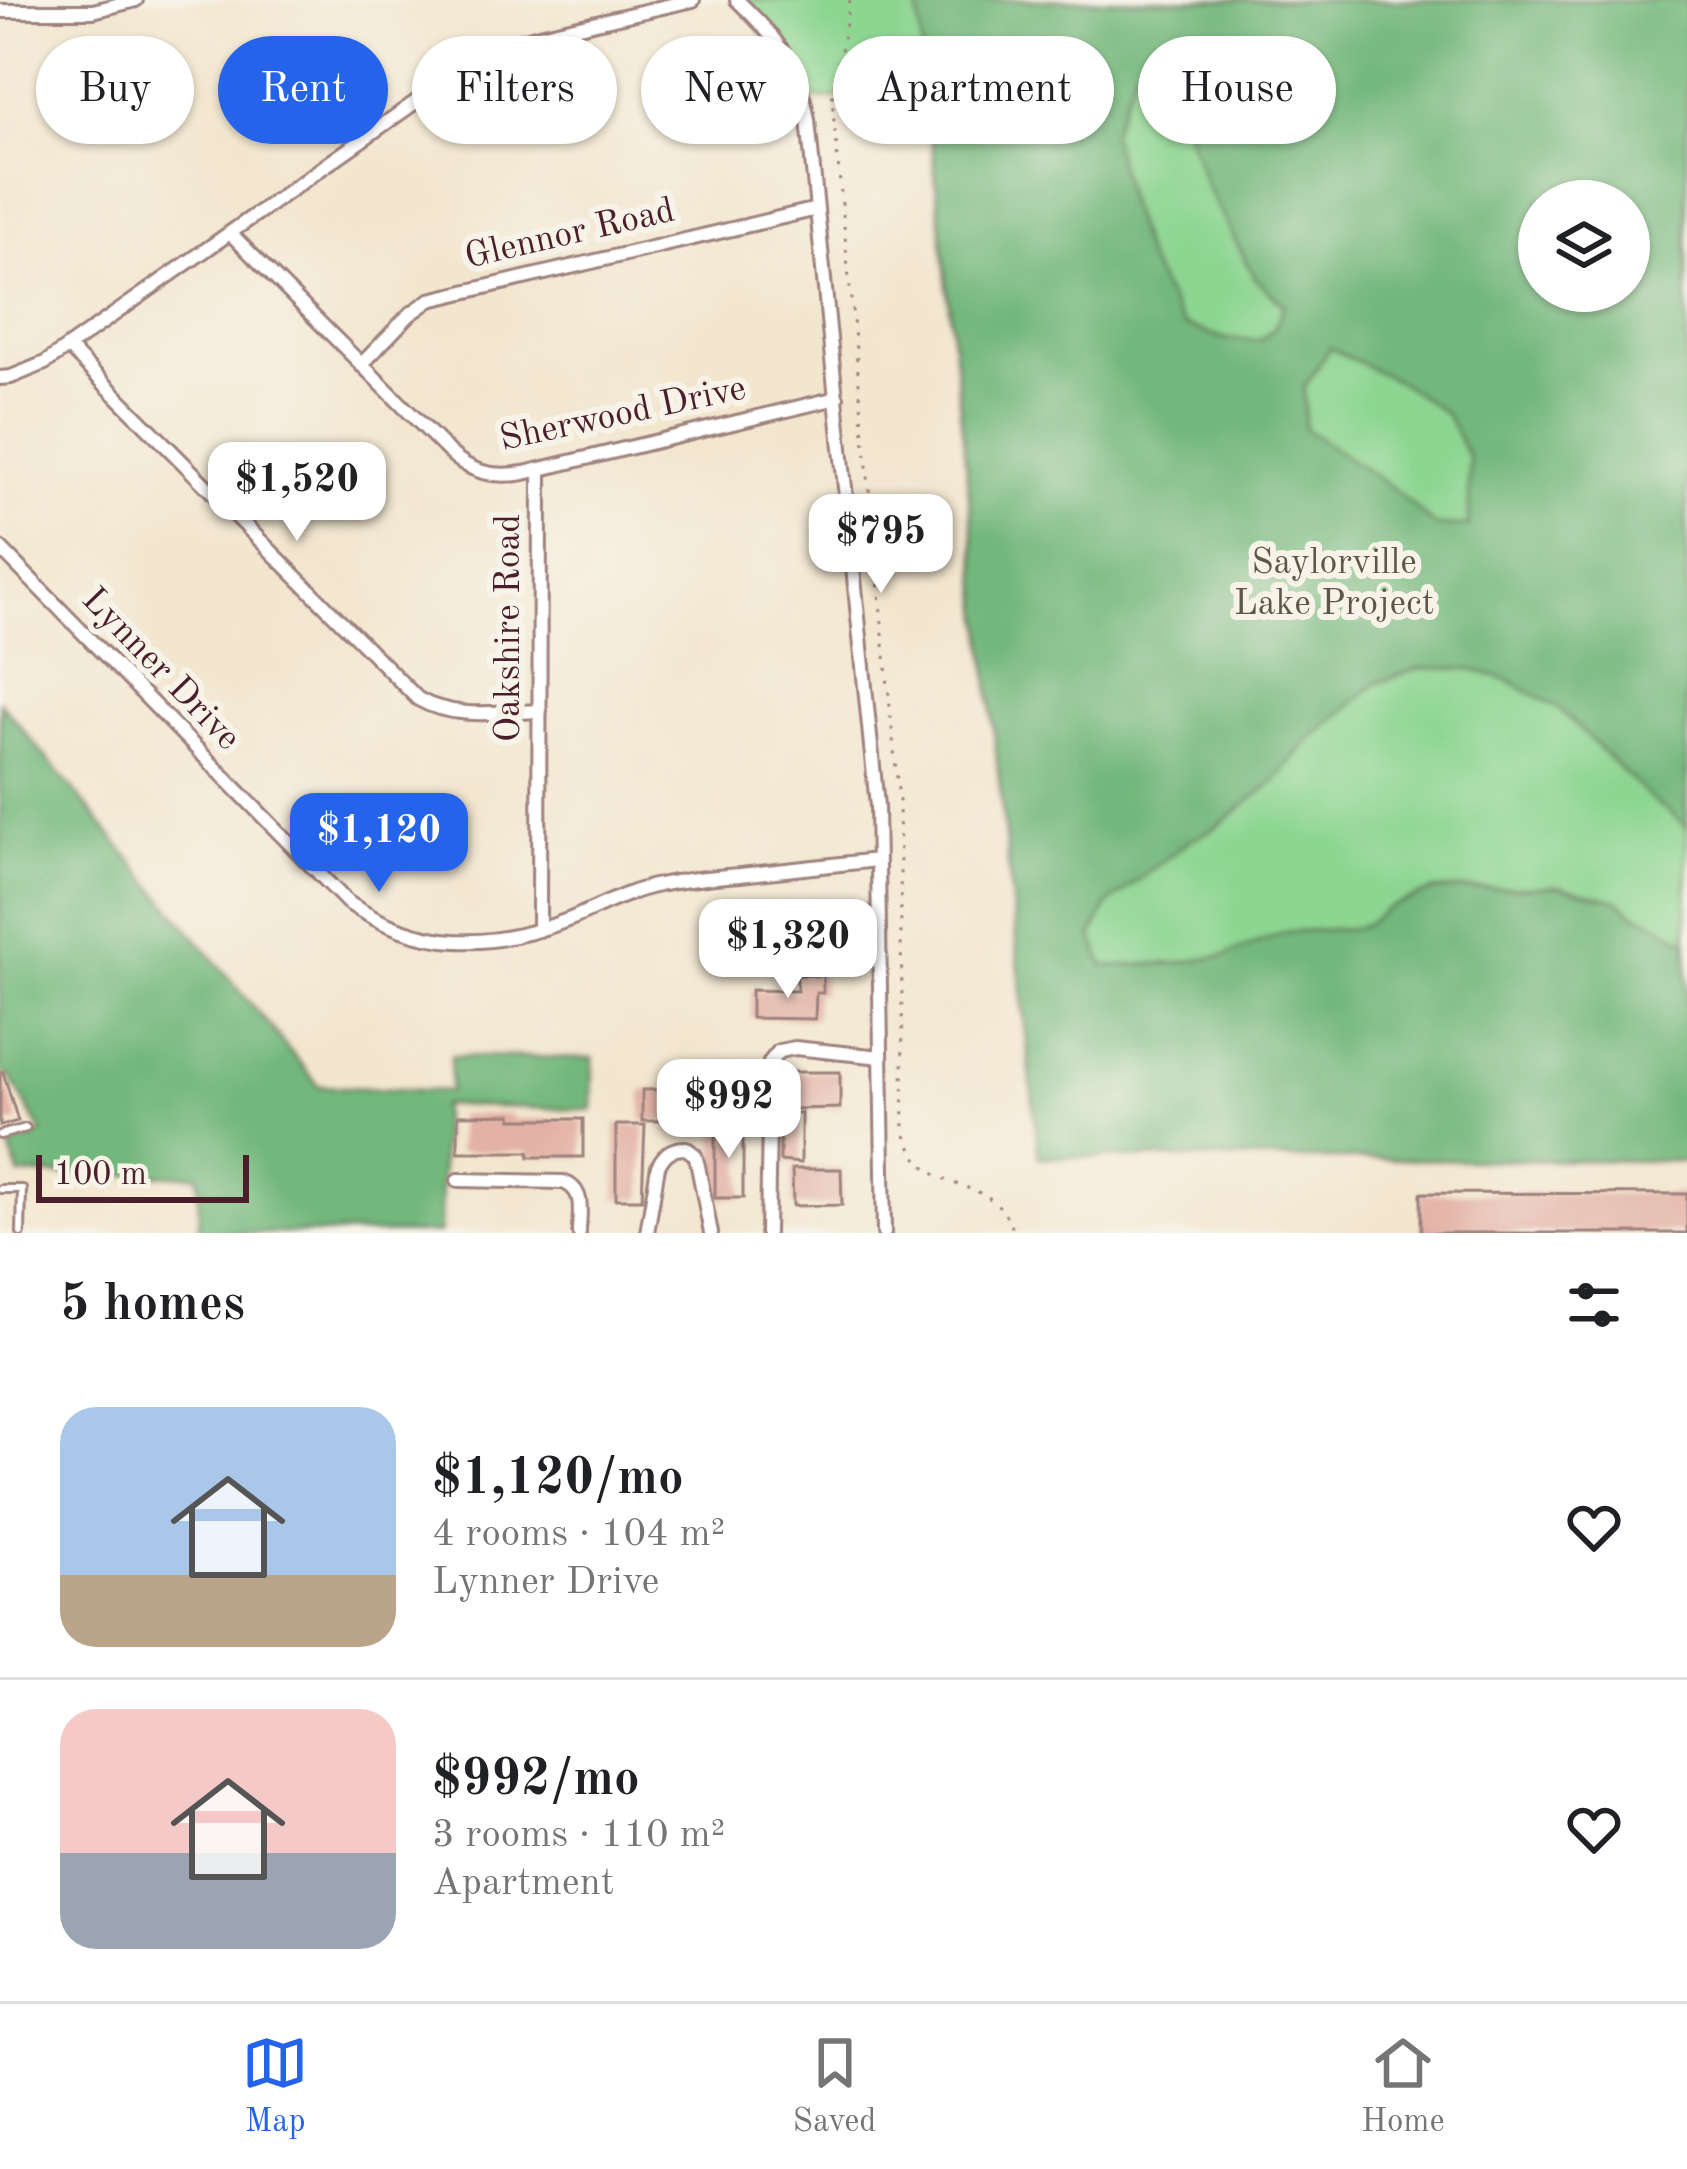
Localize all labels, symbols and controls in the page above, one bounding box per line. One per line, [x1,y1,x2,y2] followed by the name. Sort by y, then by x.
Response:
[36,36,194,144] chip: Buy
[218,36,388,144] chip: Rent
[412,36,617,144] chip: Filters
[641,36,809,144] chip: New
[833,36,1114,144] chip: Apartment
[1138,36,1336,144] chip: House
[1518,180,1650,312] map controls
[1518,180,1650,312] button: layers
[462,193,678,277] street label: Glennor Road
[497,371,749,459] street label: Sherwood Drive
[199,442,395,544] pin: $1,520
[235,461,359,500] text: $1,520
[810,494,952,596] pin: $795
[836,513,926,552] text: $795
[492,514,528,742] street label: Oakshire Road
[1234,546,1434,623] park label: Saylorville Lake Project
[74,582,246,758] street label: Lynner Drive
[281,793,477,895] pin: $1,120
[317,812,441,851] text: $1,120
[690,899,886,1001] pin: $1,320
[726,918,850,957] text: $1,320
[658,1059,800,1161] pin: $992
[684,1078,774,1117] text: $992
[36,1149,249,1202] scale bar
[54,1159,147,1192] text: 100 m
[1561,1272,1627,1338] icon: filters
[60,1280,245,1331] text: 5 homes
[432,1454,684,1505] text: $1,120/mo
[156,1455,300,1599] icon: home
[1561,1494,1627,1560] icon: heart
[432,1515,725,1554] text: 4 rooms · 104 m²
[432,1563,659,1602] text: Lynner Drive
[432,1755,640,1806] text: $992/mo
[156,1757,300,1901] icon: home
[1561,1796,1627,1862] icon: heart
[432,1816,725,1855] text: 3 rooms · 110 m²
[432,1864,615,1903] text: Apartment
[242,2030,308,2143] tab: Map
[793,2030,877,2143] tab: Saved
[1361,2030,1445,2143] tab: Home

